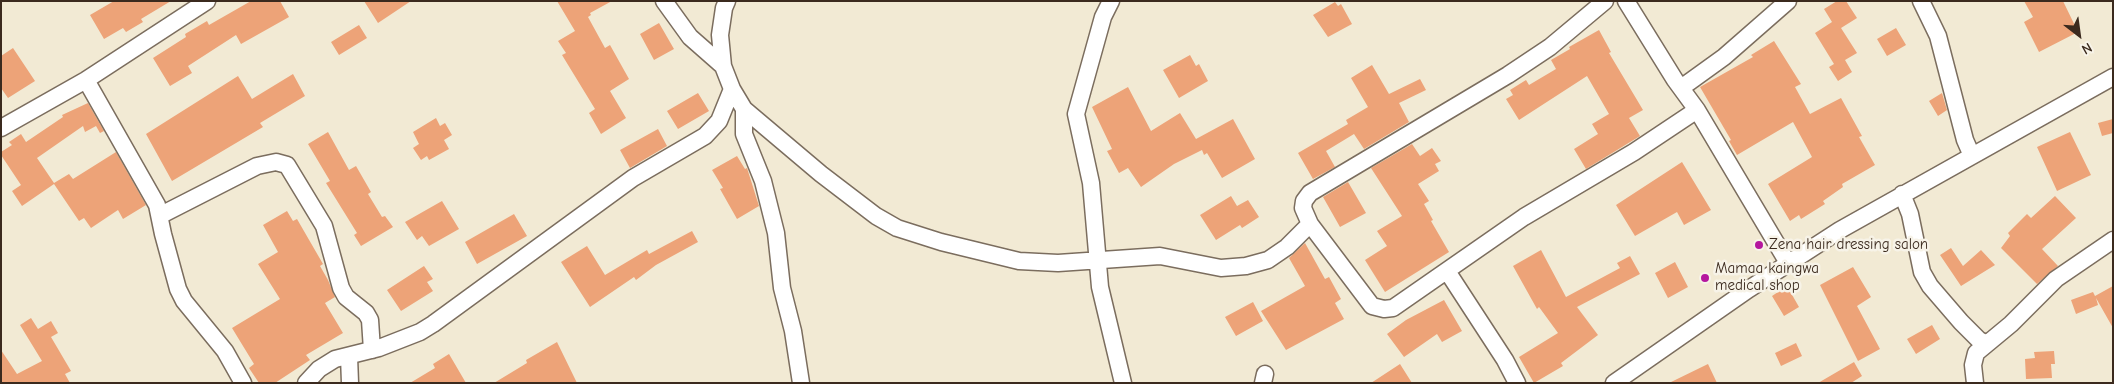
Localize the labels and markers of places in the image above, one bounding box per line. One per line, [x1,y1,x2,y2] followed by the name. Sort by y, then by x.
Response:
[1769,236,1928,254] place label: Zena hair dressing salon
[1753,239,1765,251] marker: Zena hair dressing salon
[1715,260,1819,295] place label: Mamaa kaingwa medical shop
[1699,272,1711,284] marker: Mamaa kaingwa medical shop

